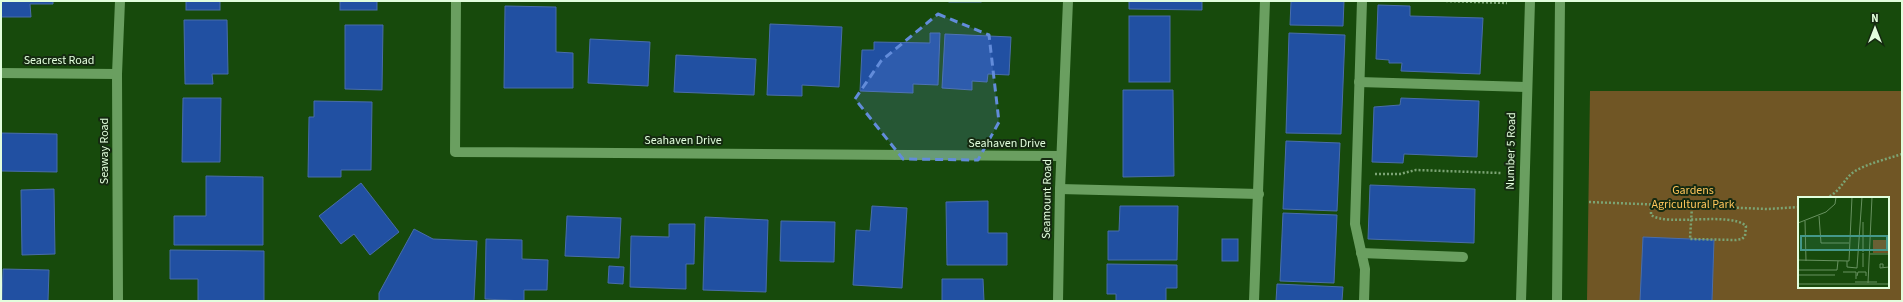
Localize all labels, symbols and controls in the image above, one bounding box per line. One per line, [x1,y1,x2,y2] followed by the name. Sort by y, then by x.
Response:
[1855,8,1895,48] north arrow
[1871,11,1879,26] text: N
[24,52,94,69] street label: Seacrest Road
[1502,112,1520,190] street label: Number 5 Road
[96,118,113,184] street label: Seaway Road
[644,132,722,149] street label: Seahaven Drive
[968,135,1046,152] street label: Seahaven Drive
[1038,159,1056,239] street label: Seamount Road
[1651,182,1735,213] park label: Gardens Agricultural Park
[1798,197,1889,288] inset map

